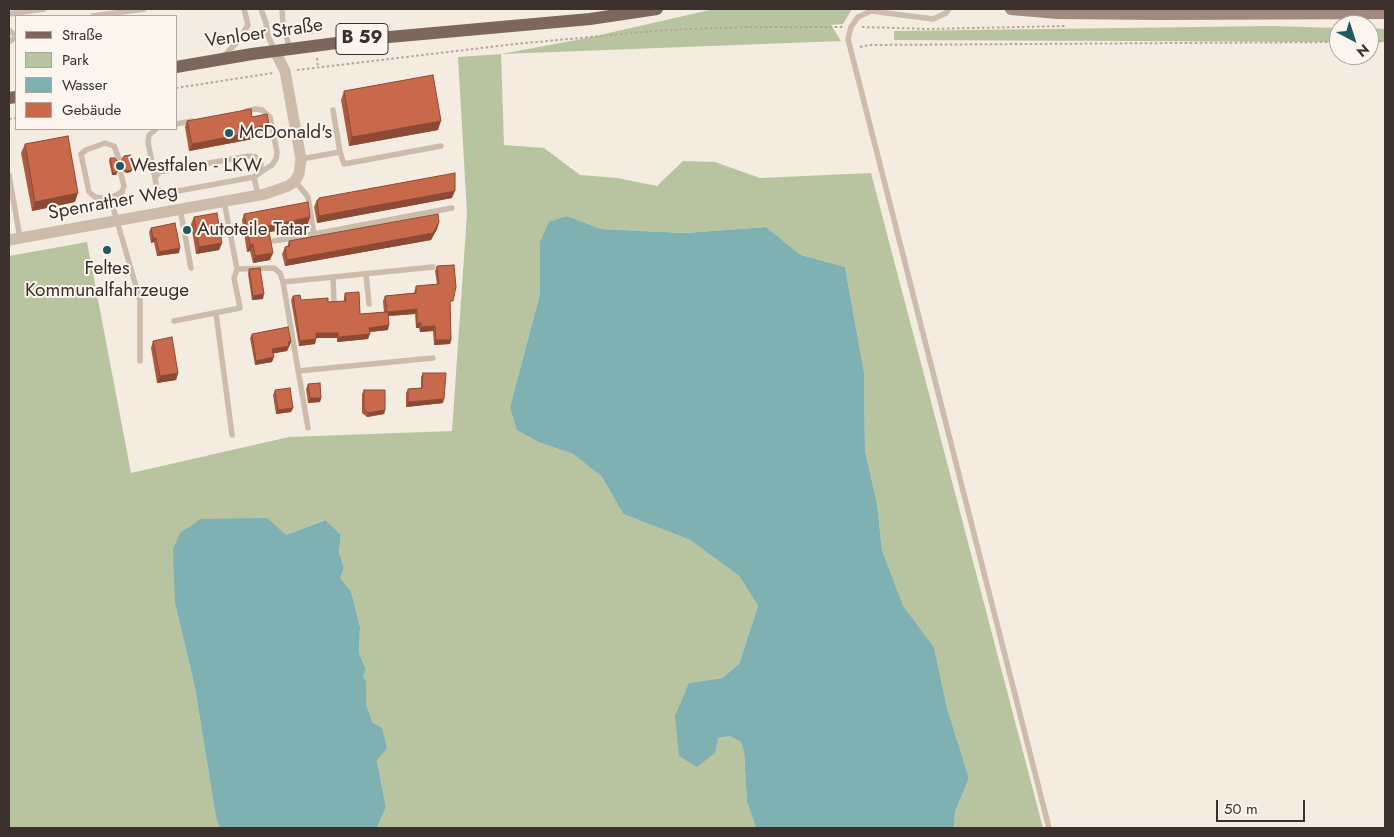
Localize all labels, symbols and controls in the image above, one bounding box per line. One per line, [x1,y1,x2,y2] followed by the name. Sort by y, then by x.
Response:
[204,14,324,54] street label: Venloer Straße
[15,15,178,130] legend
[1329,15,1379,65] north arrow
[336,23,388,54] road number: B 59
[62,24,102,46] text: Straße
[1352,39,1374,62] text: N
[62,49,89,71] text: Park
[62,74,108,96] text: Wasser
[62,99,121,121] text: Gebäude
[239,122,332,144] place label: McDonald's
[223,127,235,139] marker: McDonald's
[130,155,262,177] place label: Westfalen - LKW
[114,160,126,172] marker: Westfalen - LKW
[46,180,180,226] street label: Spenrather Weg
[197,219,309,241] place label: Autoteile Tatar
[181,224,193,236] marker: Autoteile Tatar
[101,244,113,256] marker: Feltes Kommunalfahrzeuge
[25,258,189,302] place label: Feltes Kommunalfahrzeuge
[1219,790,1308,822] scale bar
[1224,798,1258,820] text: 50 m

